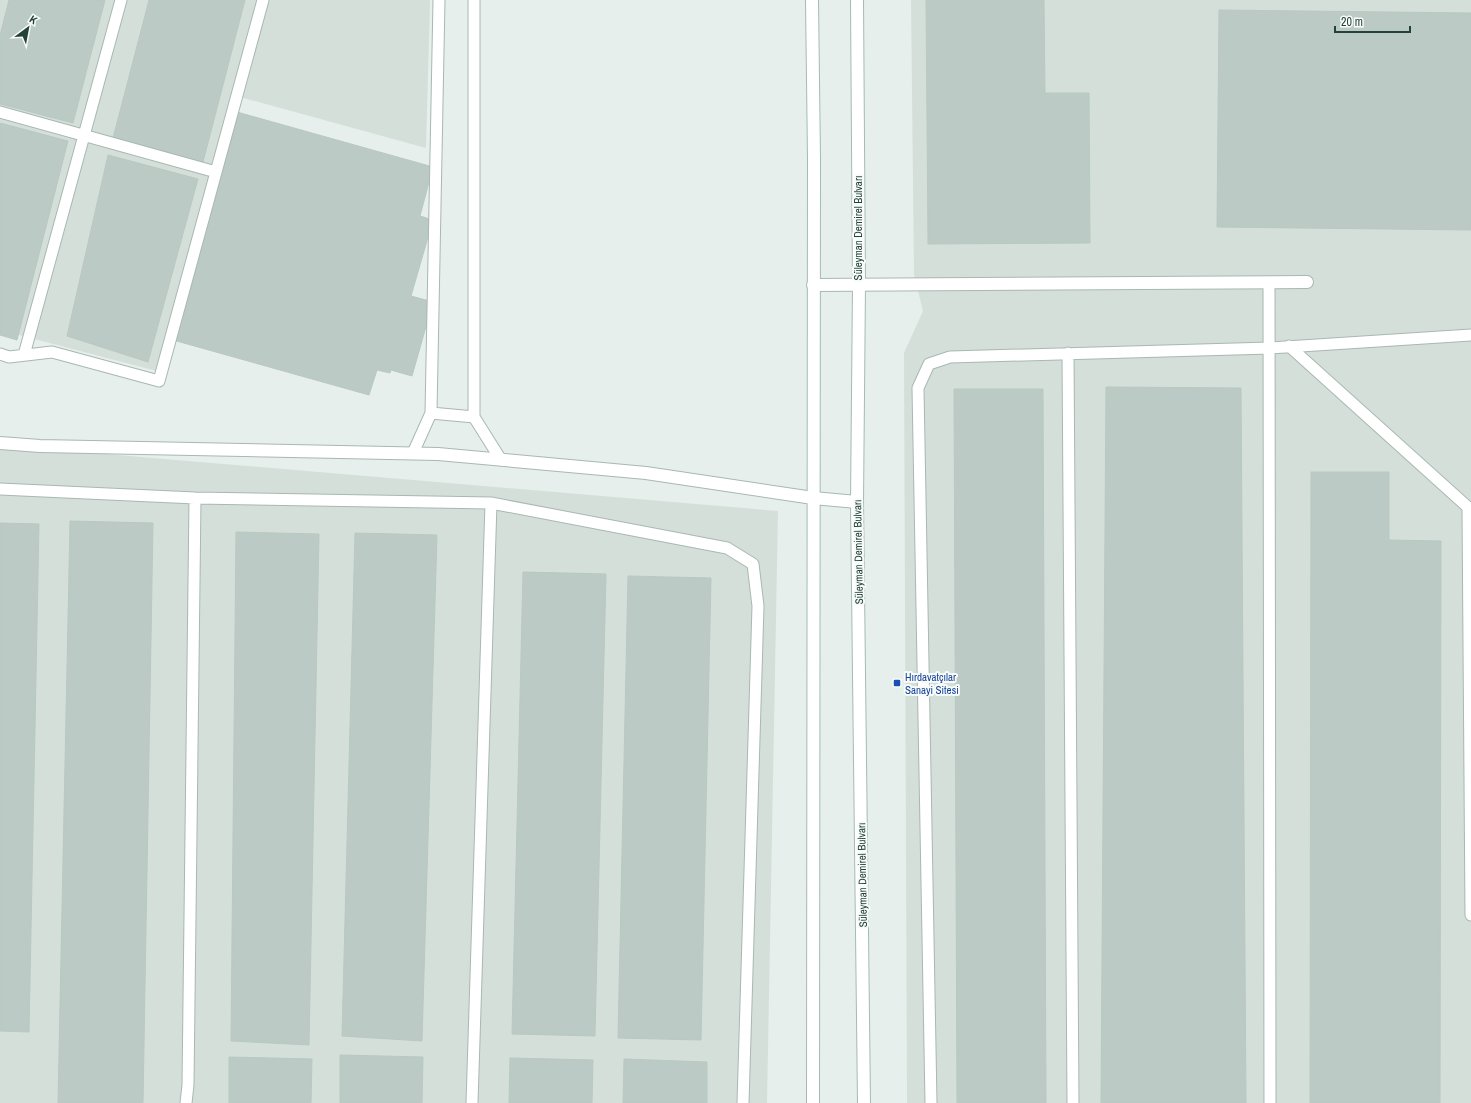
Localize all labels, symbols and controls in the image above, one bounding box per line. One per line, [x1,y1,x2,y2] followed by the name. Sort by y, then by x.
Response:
[8,8,48,48] north arrow
[1335,8,1410,34] scale bar
[27,12,40,27] text: K
[1341,14,1363,30] text: 20 m
[851,176,865,280] street label: Süleyman Demirel Bulvarı
[850,500,866,604] street label: Süleyman Demirel Bulvarı
[905,670,959,697] place label: Hırdavatçılar Sanayi Sitesi
[892,678,902,688] marker: Hırdavatçılar Sanayi Sitesi
[854,823,870,927] street label: Süleyman Demirel Bulvarı

